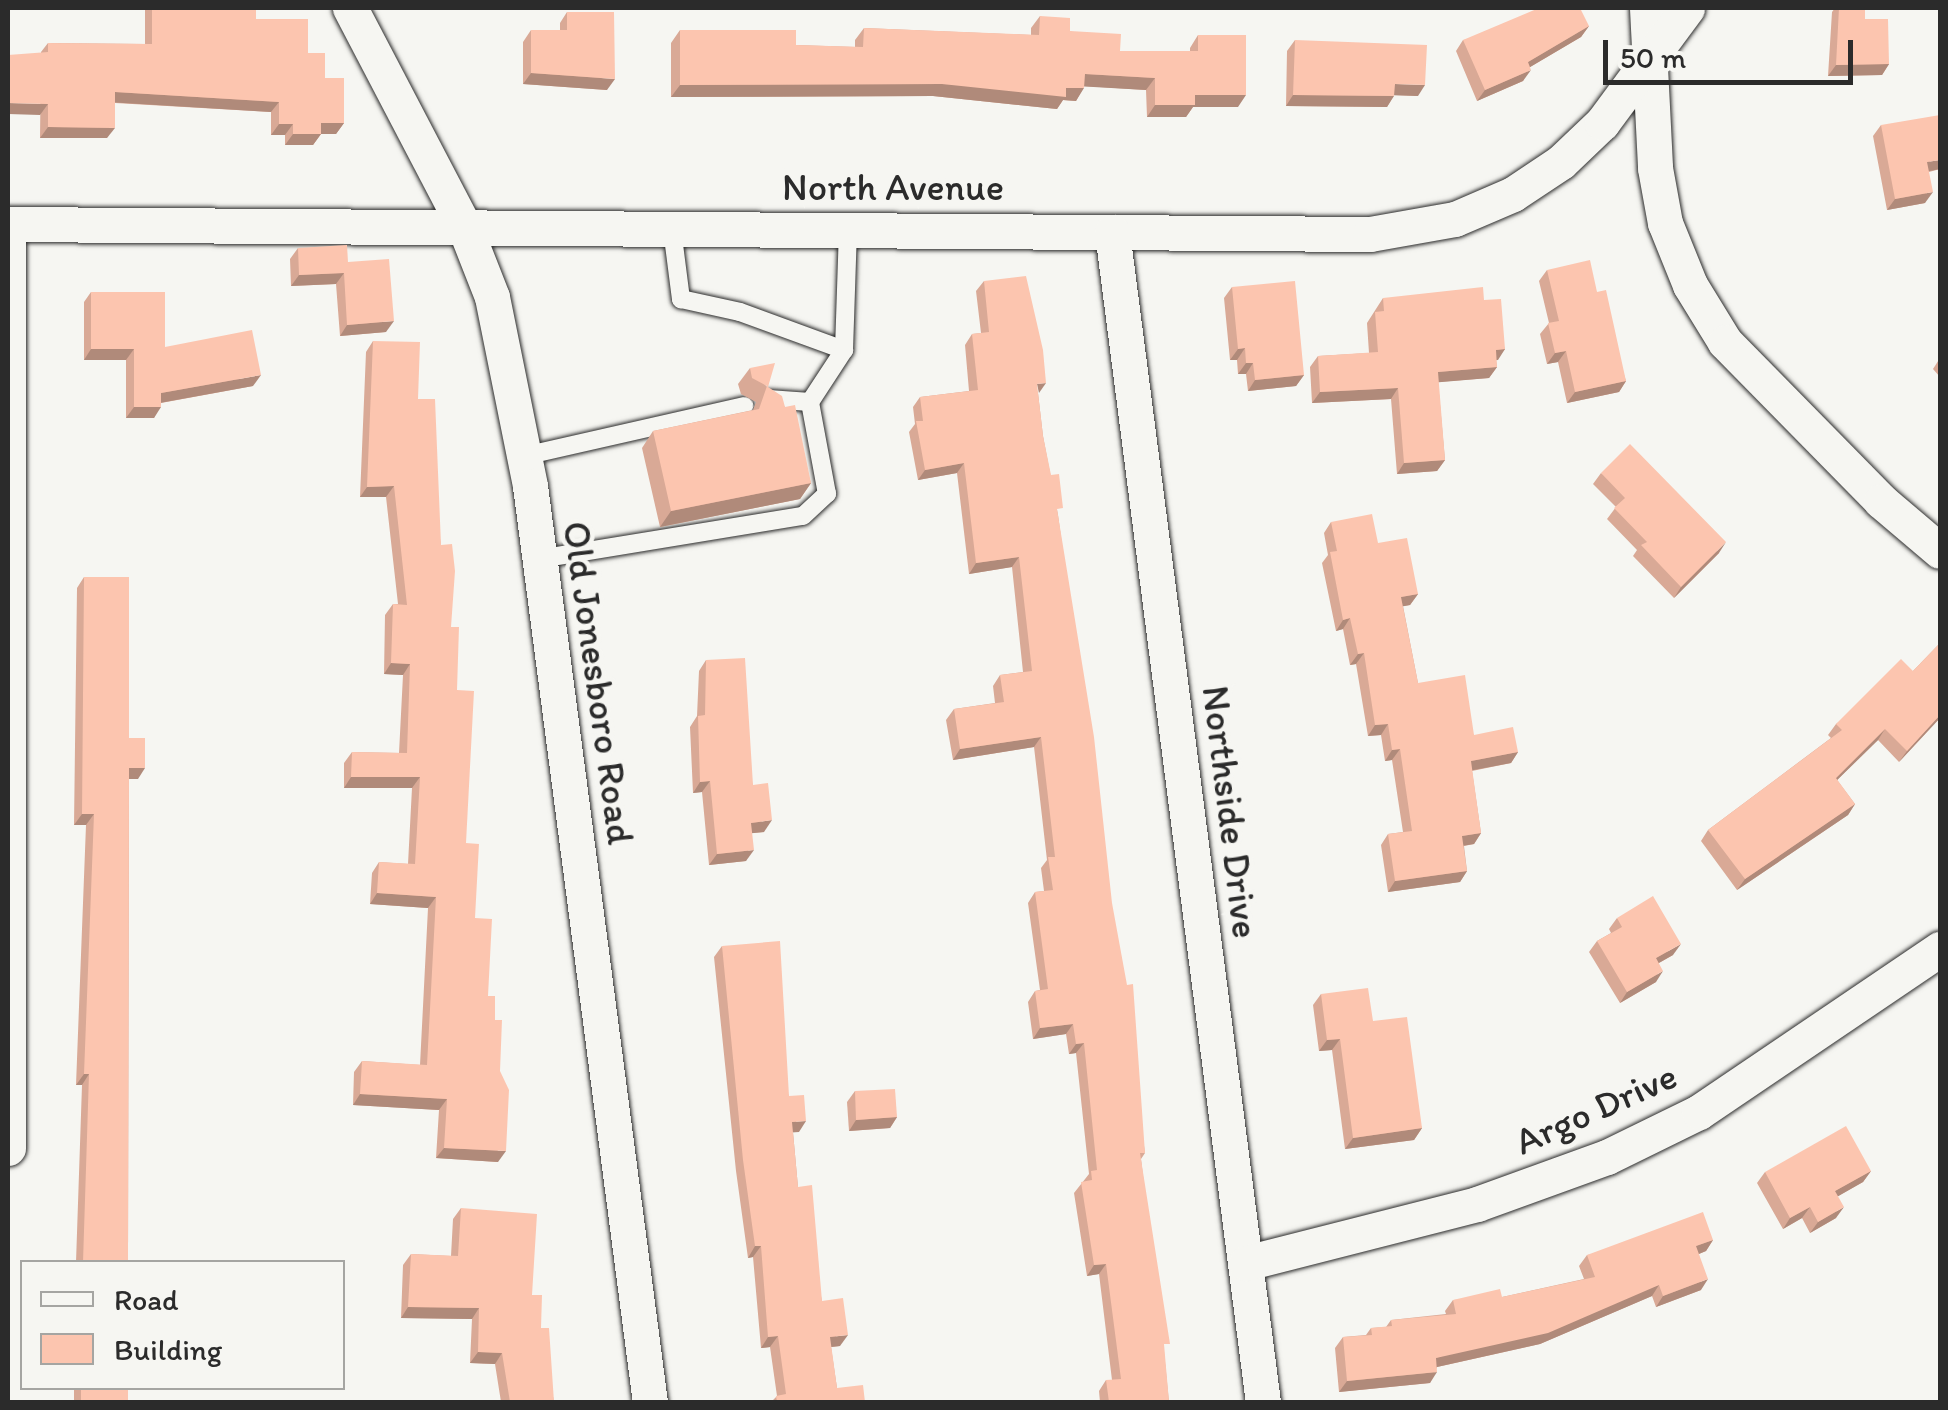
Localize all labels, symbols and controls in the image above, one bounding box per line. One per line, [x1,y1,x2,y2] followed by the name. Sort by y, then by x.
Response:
[1608,20,1858,82] scale bar
[1620,39,1686,76] text: 50 m
[782,165,1004,211] street label: North Avenue
[553,519,643,847] street label: Old Jonesboro Road
[1192,683,1268,941] street label: Northside Drive
[1508,1053,1684,1165] street label: Argo Drive
[20,1260,345,1390] legend
[114,1281,179,1318] text: Road
[114,1331,222,1368] text: Building

